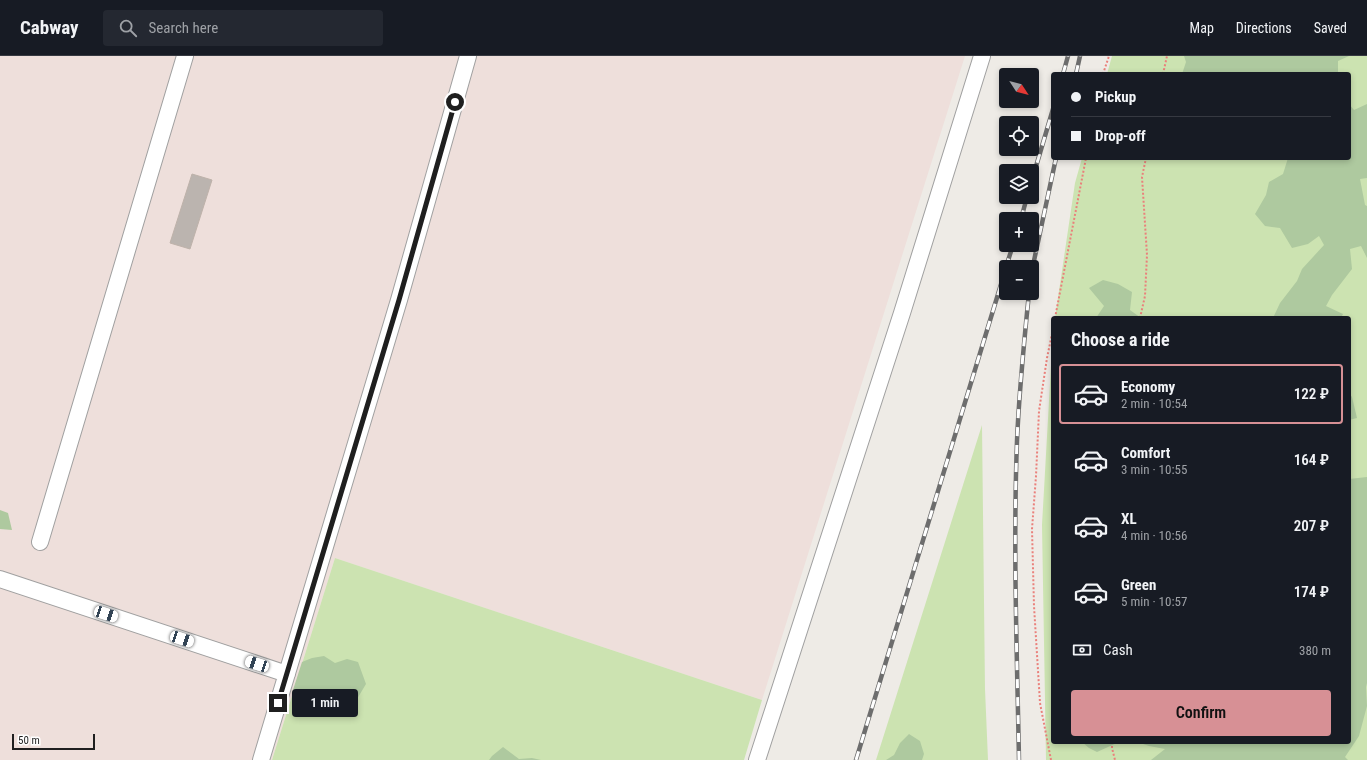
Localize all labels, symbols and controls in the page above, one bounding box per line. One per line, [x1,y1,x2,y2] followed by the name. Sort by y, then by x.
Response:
[103,10,383,46] search box
[20,16,79,39] text: Cabway
[117,17,139,39] icon: search
[149,19,218,37] text: Search here
[1190,20,1214,36] text: Map
[1236,20,1292,36] text: Directions
[1314,20,1347,36] text: Saved
[999,68,1039,108] north arrow
[999,68,1039,300] map controls
[1095,88,1136,106] text: Pickup
[446,93,464,111] route start
[999,116,1039,156] button: locate
[1095,127,1146,145] text: Drop-off
[999,164,1039,204] button: layers
[999,212,1039,252] button: +
[999,260,1039,300] button: −
[1071,329,1170,350] text: Choose a ride
[1073,376,1109,412] icon: car
[1121,378,1175,396] text: Economy
[1294,385,1329,403] text: 122 ₽
[1121,396,1187,411] text: 2 min · 10:54
[1073,442,1109,478] icon: car
[1121,444,1170,462] text: Comfort
[1294,451,1329,469] text: 164 ₽
[1121,462,1187,477] text: 3 min · 10:55
[1073,508,1109,544] icon: car
[1121,510,1137,528] text: XL
[1294,517,1329,535] text: 207 ₽
[1121,528,1187,543] text: 4 min · 10:56
[1073,574,1109,610] icon: car
[1121,576,1156,594] text: Green
[1294,583,1329,601] text: 174 ₽
[1121,594,1187,609] text: 5 min · 10:57
[93,605,119,623] car
[169,630,195,648] car
[1071,639,1093,661] icon: cash
[1103,641,1133,659] text: Cash
[1299,643,1331,658] text: 380 m
[244,655,270,673] car
[292,689,358,717] callout: 1 min
[1071,690,1331,736] button: Confirm
[269,694,287,712] route end
[311,695,339,710] text: 1 min
[12,732,95,751] scale bar
[18,734,40,747] text: 50 m

